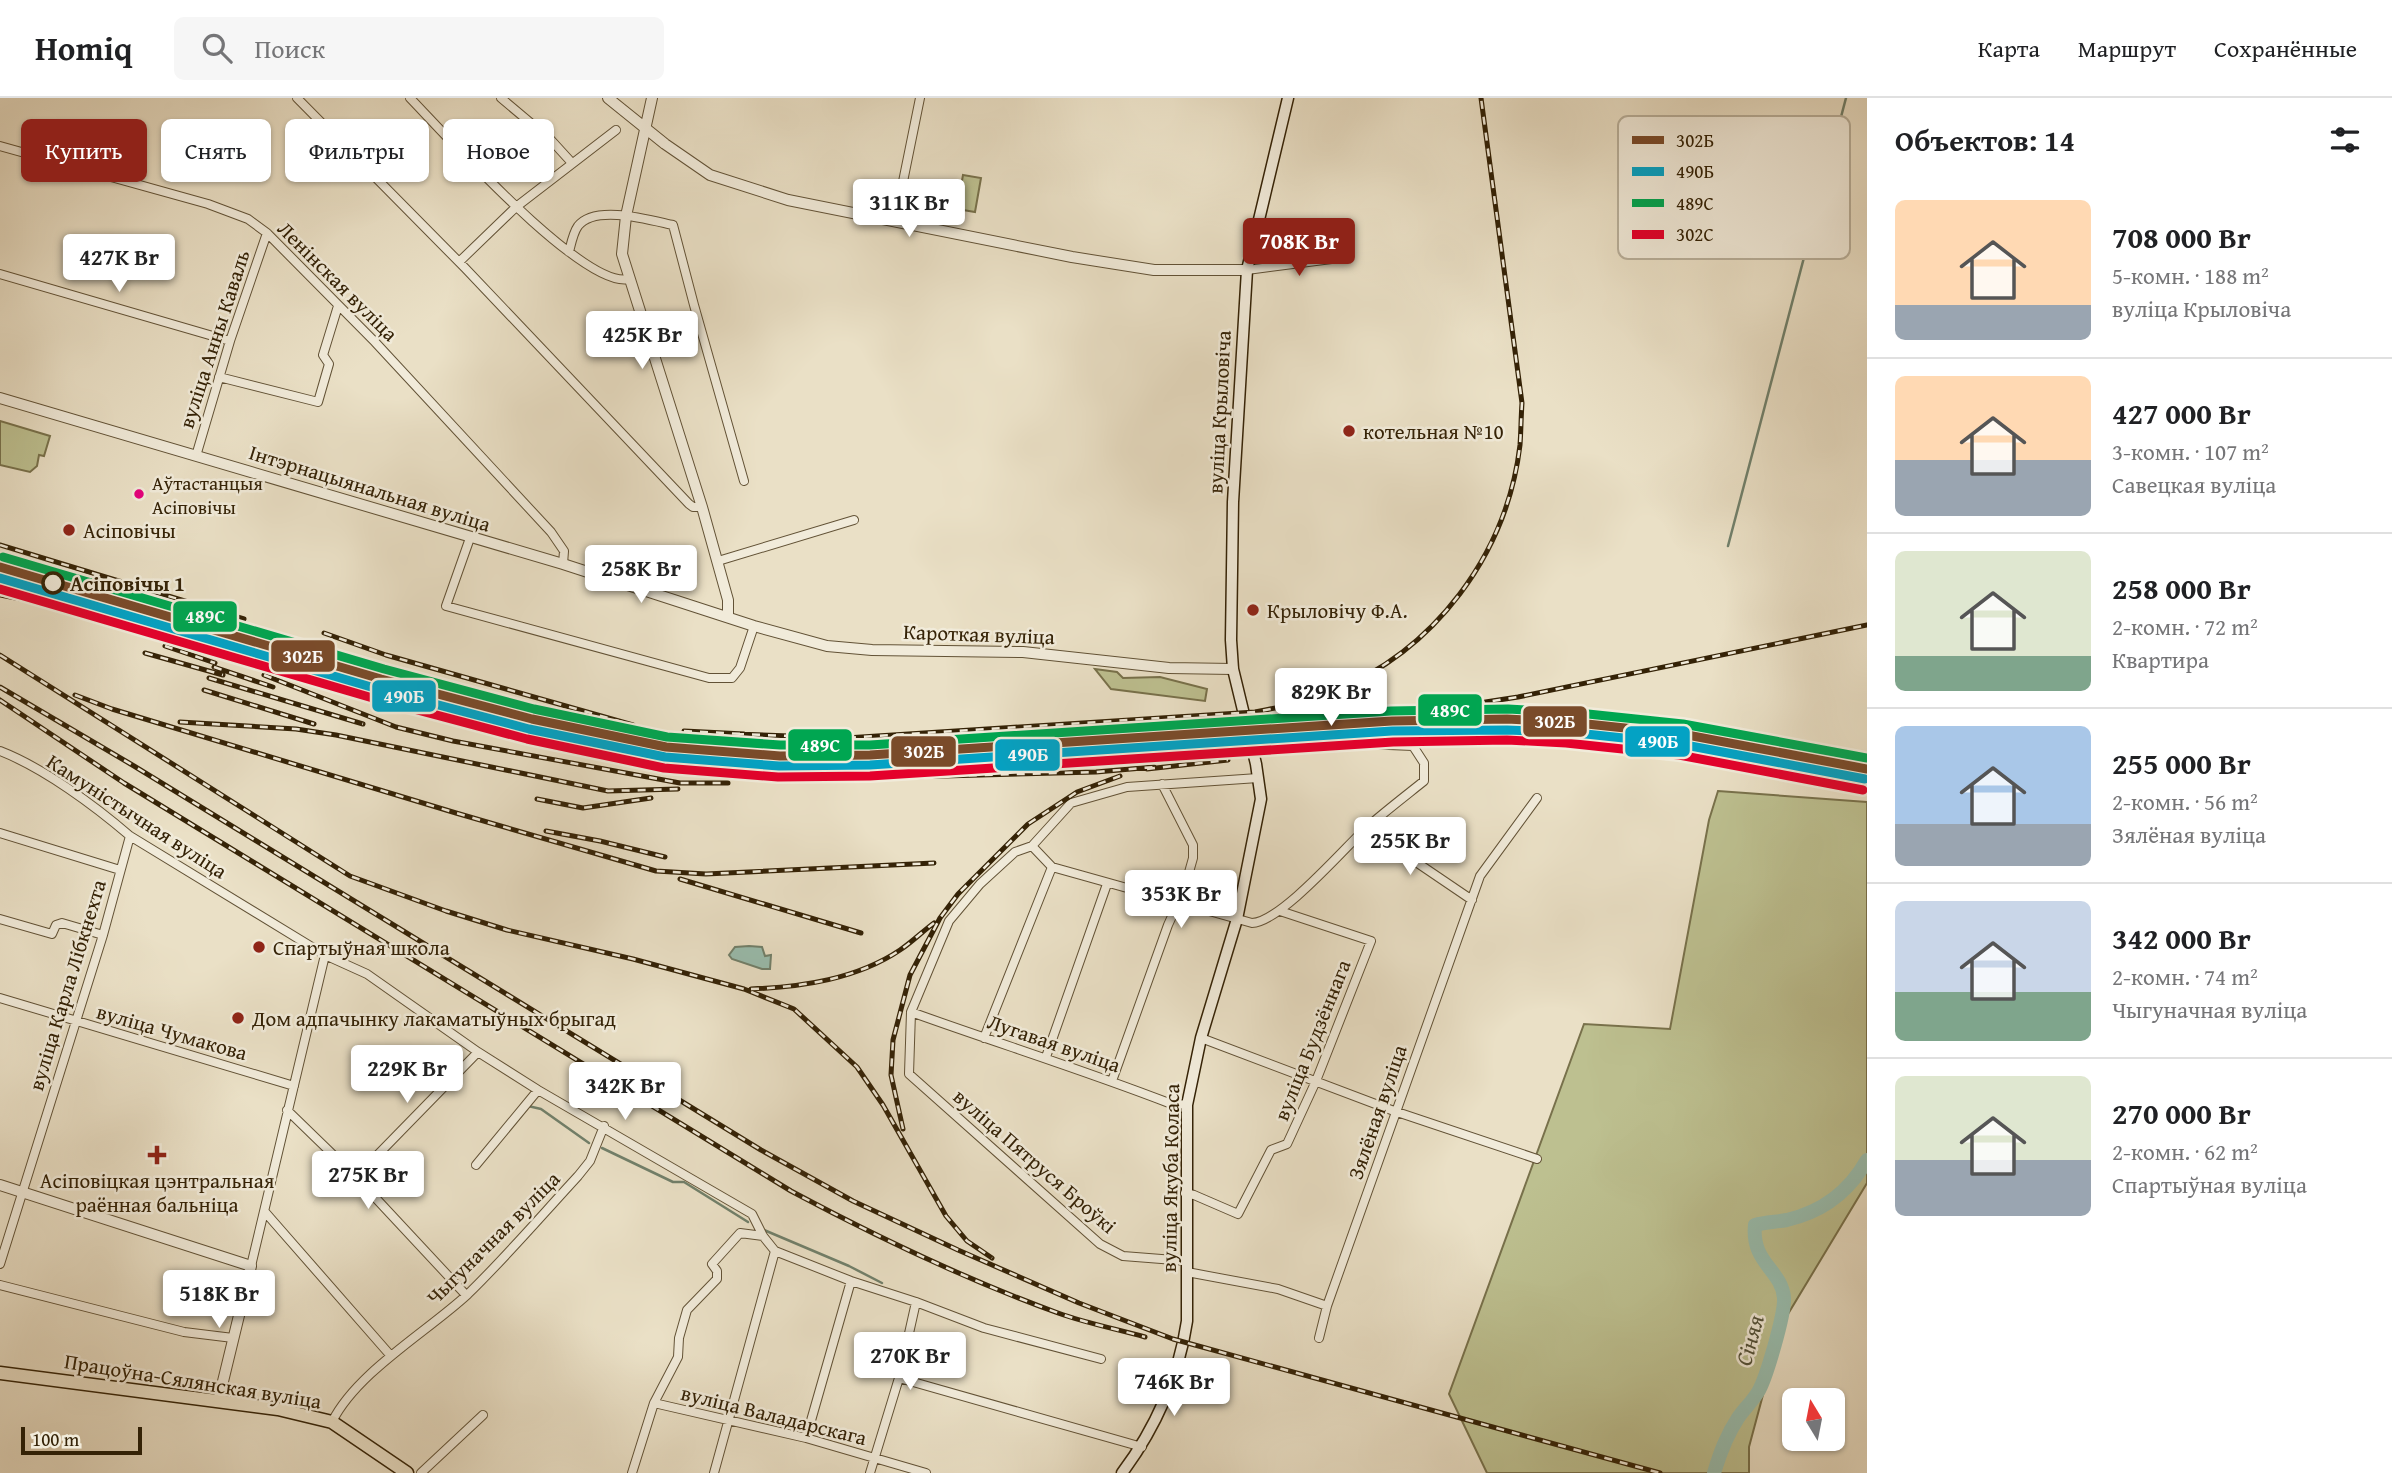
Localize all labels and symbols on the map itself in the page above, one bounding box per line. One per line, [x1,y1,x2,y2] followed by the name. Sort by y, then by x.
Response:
[1618,116,1850,259] legend
[1676,126,1714,154] text: 302Б
[1676,157,1714,185] text: 490Б
[844,180,974,239] pin: 311K Br
[1676,189,1714,217] text: 489С
[271,214,405,348] street label: Ленінская вуліца
[1234,218,1364,278] pin: 708K Br
[1676,220,1714,248] text: 302С
[54,234,184,294] pin: 427K Br
[171,246,258,432] street label: вуліца Анны Каваль
[577,312,707,371] pin: 425K Br
[1199,330,1239,494] street label: вуліца Крыловіча
[1363,416,1504,447] place label: котельная №10
[1341,423,1357,439] marker: котельная №10
[246,437,494,539] street label: Інтэрнацыянальная вуліца
[152,469,263,521] place label: Аўтастанцыя Асіповічы
[132,487,146,501] marker: Аўтастанцыя Асіповічы
[83,515,176,546] place label: Асіповічы
[61,522,77,538] marker: Асіповічы
[576,546,706,605] pin: 258K Br
[70,568,185,599] place label: Асіповічы 1
[42,572,64,594] marker: Асіповічы 1
[1267,595,1407,626] place label: Крыловічу Ф.А.
[172,600,238,633] line badge: 489С
[185,602,225,630] text: 489С
[1245,602,1261,618] marker: Крыловічу Ф.А.
[903,616,1055,652] street label: Кароткая вуліца
[270,639,336,673] line badge: 302Б
[282,642,324,670] text: 302Б
[1266,668,1396,728] pin: 829K Br
[371,679,437,713] line badge: 490Б
[383,682,425,710] text: 490Б
[1417,693,1483,727] line badge: 489С
[1430,696,1470,724] text: 489С
[1522,705,1588,738] line badge: 302Б
[1534,707,1576,735] text: 302Б
[1624,725,1691,758] line badge: 490Б
[1637,727,1679,755] text: 490Б
[787,728,853,762] line badge: 489С
[800,731,840,759] text: 489С
[890,735,957,768] line badge: 302Б
[903,737,945,765] text: 302Б
[994,738,1061,772] line badge: 490Б
[1007,740,1049,768] text: 490Б
[41,746,233,886] street label: Камуністычная вуліца
[1345,818,1475,877] pin: 255K Br
[1116,870,1246,930] pin: 353K Br
[20,876,114,1094] street label: вуліца Карла Лібкнехта
[273,932,450,963] place label: Спартыўная школа
[251,939,267,955] marker: Спартыўная школа
[1266,955,1358,1125] street label: вуліца Будзённага
[93,996,251,1068] street label: вуліца Чумакова
[251,1003,616,1034] place label: Дом адпачынку лакаматыўных брыгад
[983,1006,1125,1080] street label: Лугавая вуліца
[230,1010,246,1026] marker: Дом адпачынку лакаматыўных брыгад
[1339,1040,1415,1184] street label: Зялёная вуліца
[342,1046,472,1105] pin: 229K Br
[560,1062,690,1122] pin: 342K Br
[947,1081,1124,1241] street label: вуліца Пятруся Броўкі
[1153,1083,1187,1273] street label: вуліца Якуба Коласа
[147,1145,167,1165] marker: Асіповіцкая цэнтральная раённая бальніца
[303,1152,433,1211] pin: 275K Br
[419,1164,567,1312] street label: Чыгуначная вуліца
[40,1165,275,1220] place label: Асіповіцкая цэнтральная раённая бальніца
[154,1270,284,1330] pin: 518K Br
[1726,1311,1772,1369] water label: Сіняя
[845,1332,975,1392] pin: 270K Br
[62,1345,324,1417] street label: Працоўна-Сялянская вуліца
[1109,1358,1239,1418] pin: 746K Br
[678,1377,870,1453] street label: вуліца Валадарскага
[1782,1388,1844,1451] north arrow
[21,1424,142,1456] scale bar

